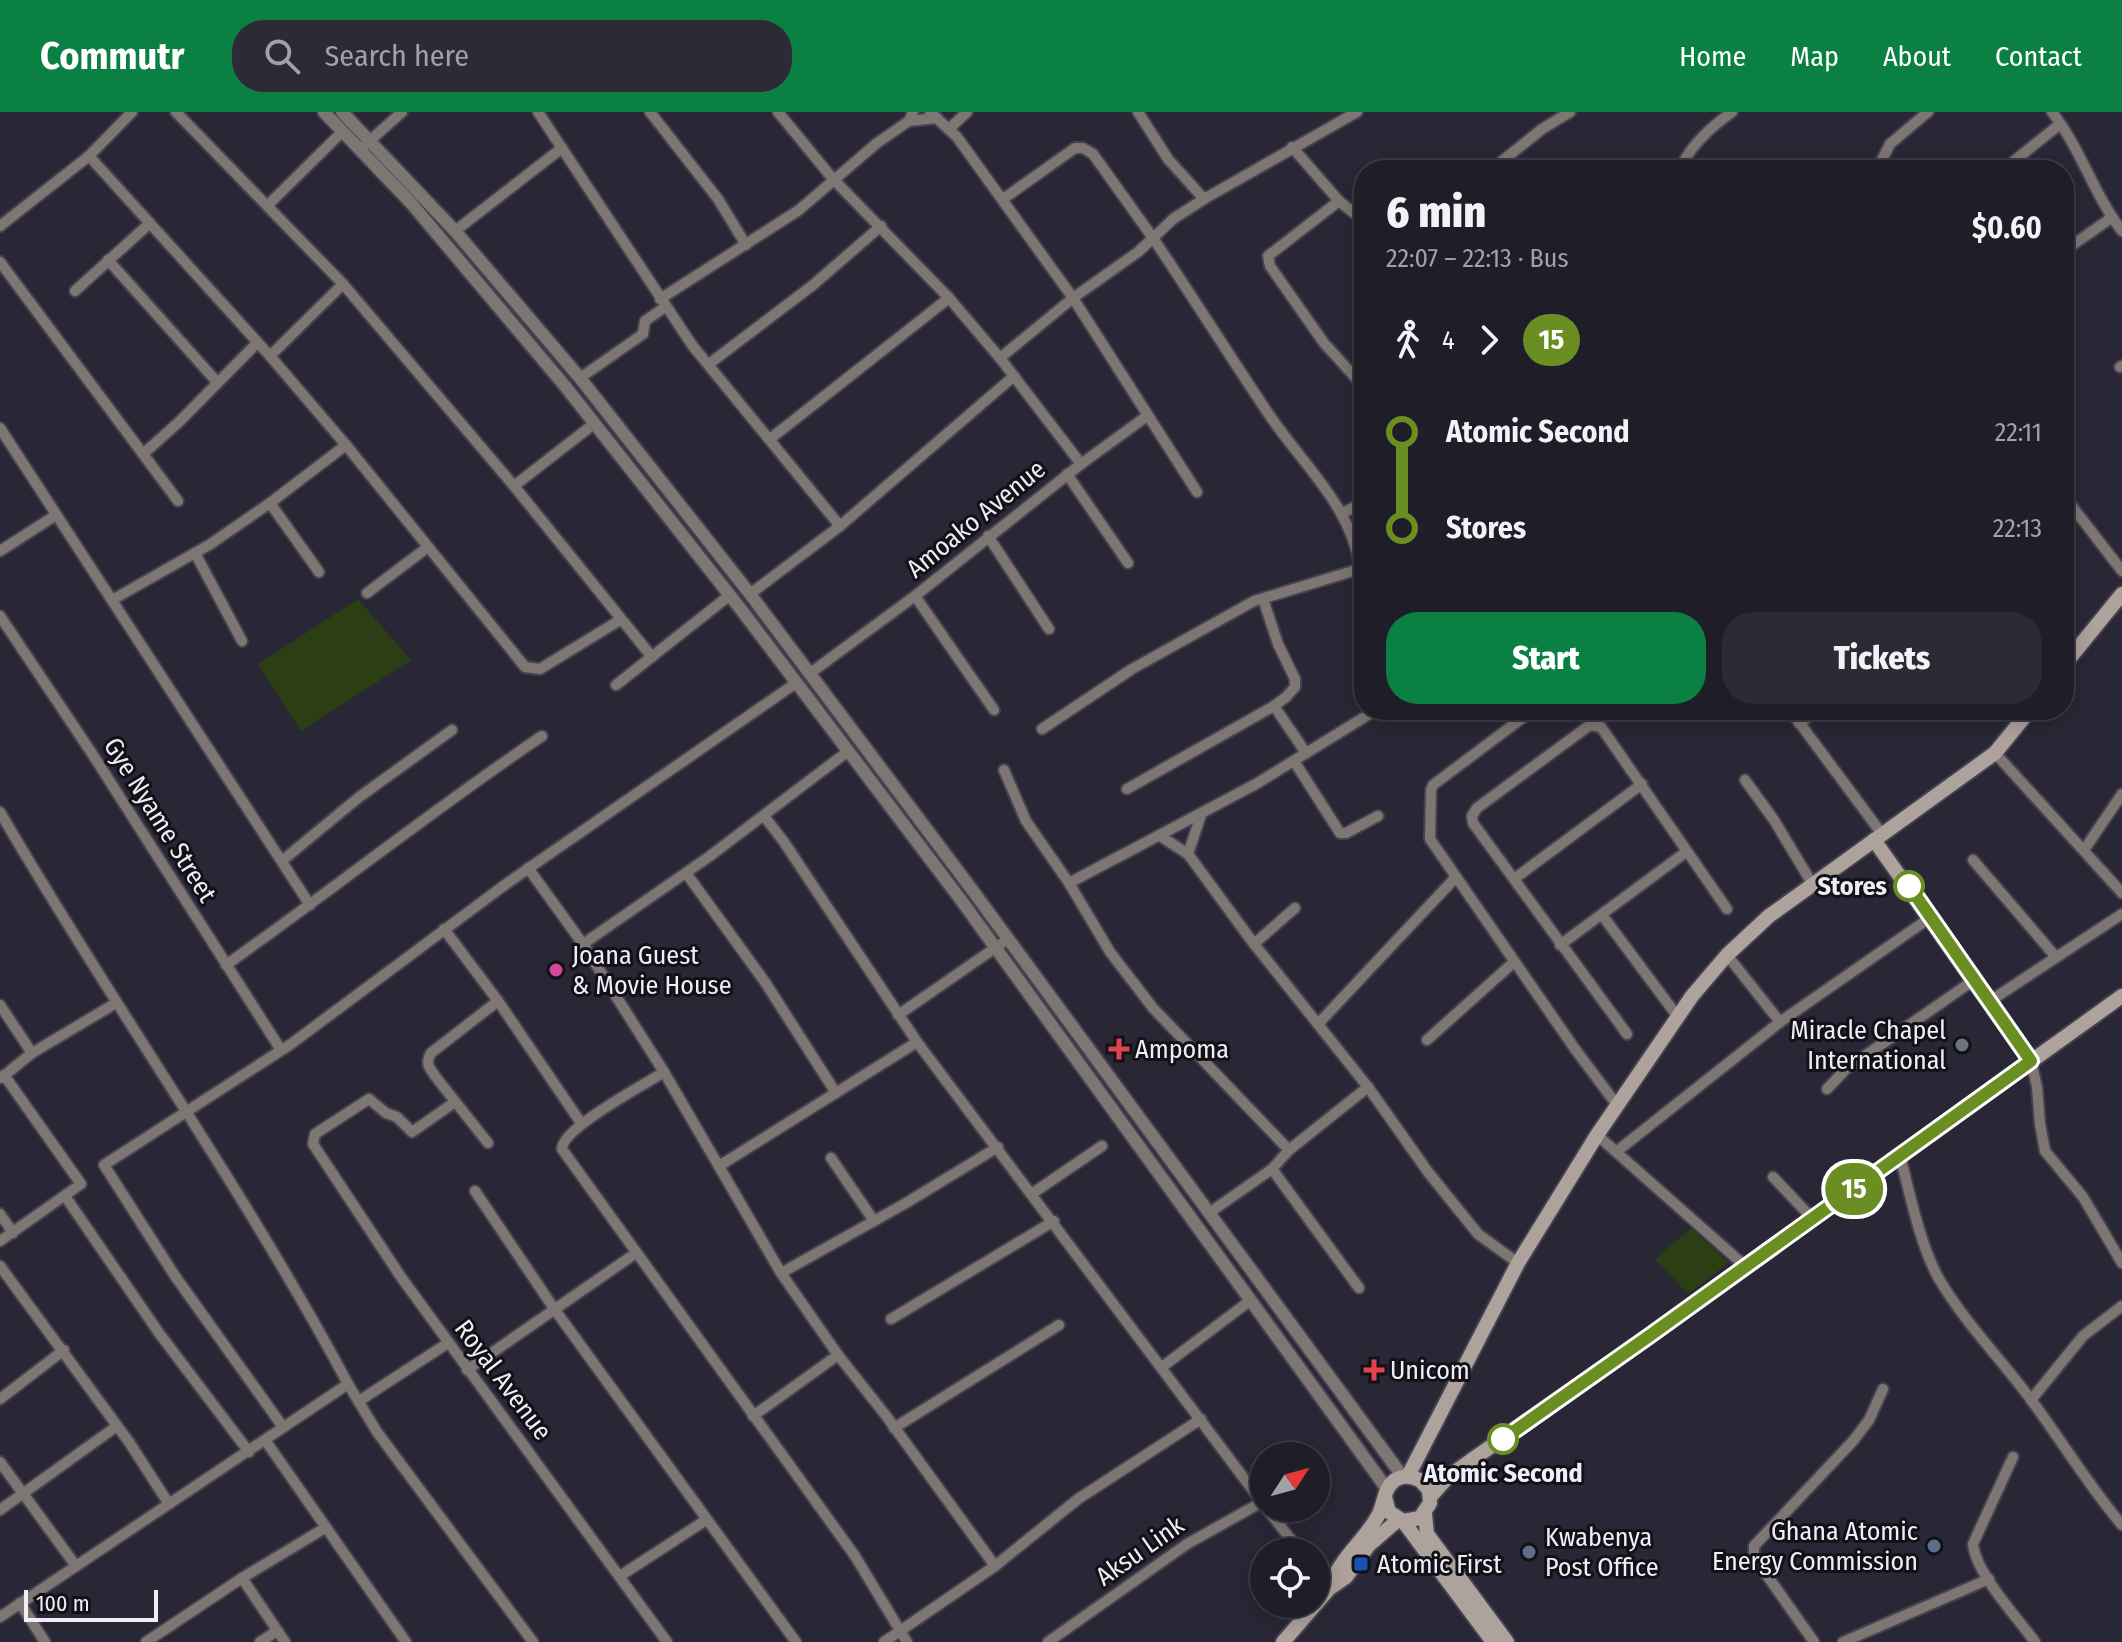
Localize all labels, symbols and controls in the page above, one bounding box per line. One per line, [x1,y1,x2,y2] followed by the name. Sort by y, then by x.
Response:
[232,20,792,92] search box
[40,33,184,79] text: Commutr
[260,34,304,78] icon: search
[324,38,469,74] text: Search here
[1679,40,1746,73] text: Home
[1790,40,1839,73] text: Map
[1883,40,1951,73] text: About
[1995,40,2082,73] text: Contact
[1386,186,1486,239] text: 6 min
[1972,210,2042,246] text: $0.60
[1386,243,1569,274] text: 22:07 – 22:13 · Bus
[1386,318,1430,362] icon: walk
[1467,318,1511,362] icon: forward
[1539,323,1564,356] text: 15
[1442,325,1455,356] text: 4
[1446,414,1630,450] text: Atomic Second
[1995,417,2042,448] text: 22:11
[900,454,1052,584] street label: Amoako Avenue
[1446,510,1526,546] text: Stores
[1993,513,2042,544] text: 22:13
[1386,612,1706,704] button: Start
[1722,612,2042,704] button: Tickets
[97,732,223,908] street label: Gye Nyame Street
[1818,871,1887,902] place label: Stores
[1894,871,1924,901] marker: Stores
[572,940,732,1001] place label: Joana Guest & Movie House
[547,961,565,979] marker: Joana Guest & Movie House
[1790,1015,1946,1076] place label: Miracle Chapel International
[1135,1034,1229,1065] place label: Ampoma
[1953,1036,1971,1054] marker: Miracle Chapel International
[1110,1040,1128,1058] marker: Ampoma
[1818,1163,1890,1215] line badge: 15
[1841,1172,1867,1205] text: 15
[448,1314,558,1446] street label: Royal Avenue
[1390,1355,1470,1386] place label: Unicom
[1365,1361,1383,1379] marker: Unicom
[1488,1424,1518,1454] marker: Atomic Second
[1250,1442,1330,1522] north arrow
[1250,1442,1330,1618] map controls
[1422,1458,1583,1489] place label: Atomic Second
[1090,1509,1191,1592] street label: Aksu Link
[1712,1516,1918,1577] place label: Ghana Atomic Energy Commission
[1545,1522,1659,1583] place label: Kwabenya Post Office
[1925,1537,1943,1555] marker: Ghana Atomic Energy Commission
[1250,1538,1330,1618] button: locate
[1520,1543,1538,1561] marker: Kwabenya Post Office
[1377,1549,1502,1580] place label: Atomic First
[1352,1555,1370,1573] marker: Atomic First
[24,1586,158,1622] scale bar
[36,1590,90,1617] text: 100 m

